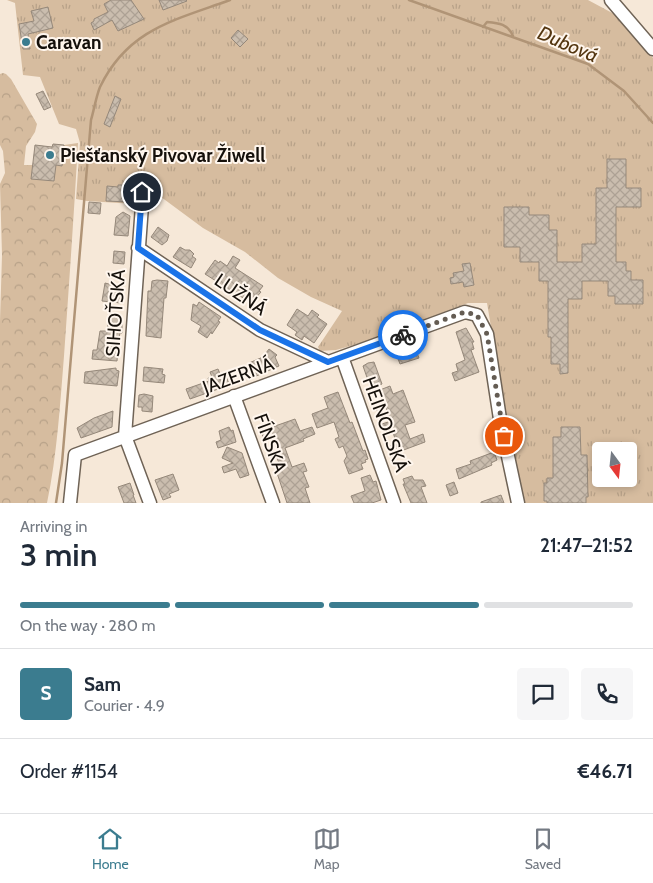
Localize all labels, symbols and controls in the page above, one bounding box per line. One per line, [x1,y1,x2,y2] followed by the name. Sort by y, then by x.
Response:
[534,21,602,67] water label: Dubová
[36,31,102,54] place label: Caravan
[20,36,32,48] marker: Caravan
[60,143,265,167] place label: Piešťanský Pivovar Žiwell
[44,149,56,161] marker: Piešťanský Pivovar Žiwell
[121,171,163,213] pin
[128,178,156,206] icon: home
[100,268,130,358] street label: SIHOŤSKÁ
[210,268,272,320] street label: LUŽNÁ
[378,310,428,360] courier
[389,321,417,349] icon: bike
[198,351,277,399] street label: JAZERNÁ
[358,373,414,475] street label: HEINOLSKÁ
[249,410,293,476] street label: FÍNSKA
[483,415,525,457] pin
[490,422,518,450] icon: bag
[592,442,638,488] north arrow
[592,442,637,487] map controls
[20,517,87,536] text: Arriving in
[540,534,633,557] text: 21:47–21:52
[20,535,97,574] text: 3 min
[20,616,155,635] text: On the way · 280 m
[517,668,569,720] button: chat
[581,668,633,720] button: phone
[84,673,121,696] text: Sam
[40,682,52,705] text: S
[84,696,165,715] text: Courier · 4.9
[20,760,118,783] text: Order #1154
[577,760,633,783] text: €46.71
[92,825,129,873] tab: Home
[313,825,341,873] tab: Map
[525,825,561,873] tab: Saved

